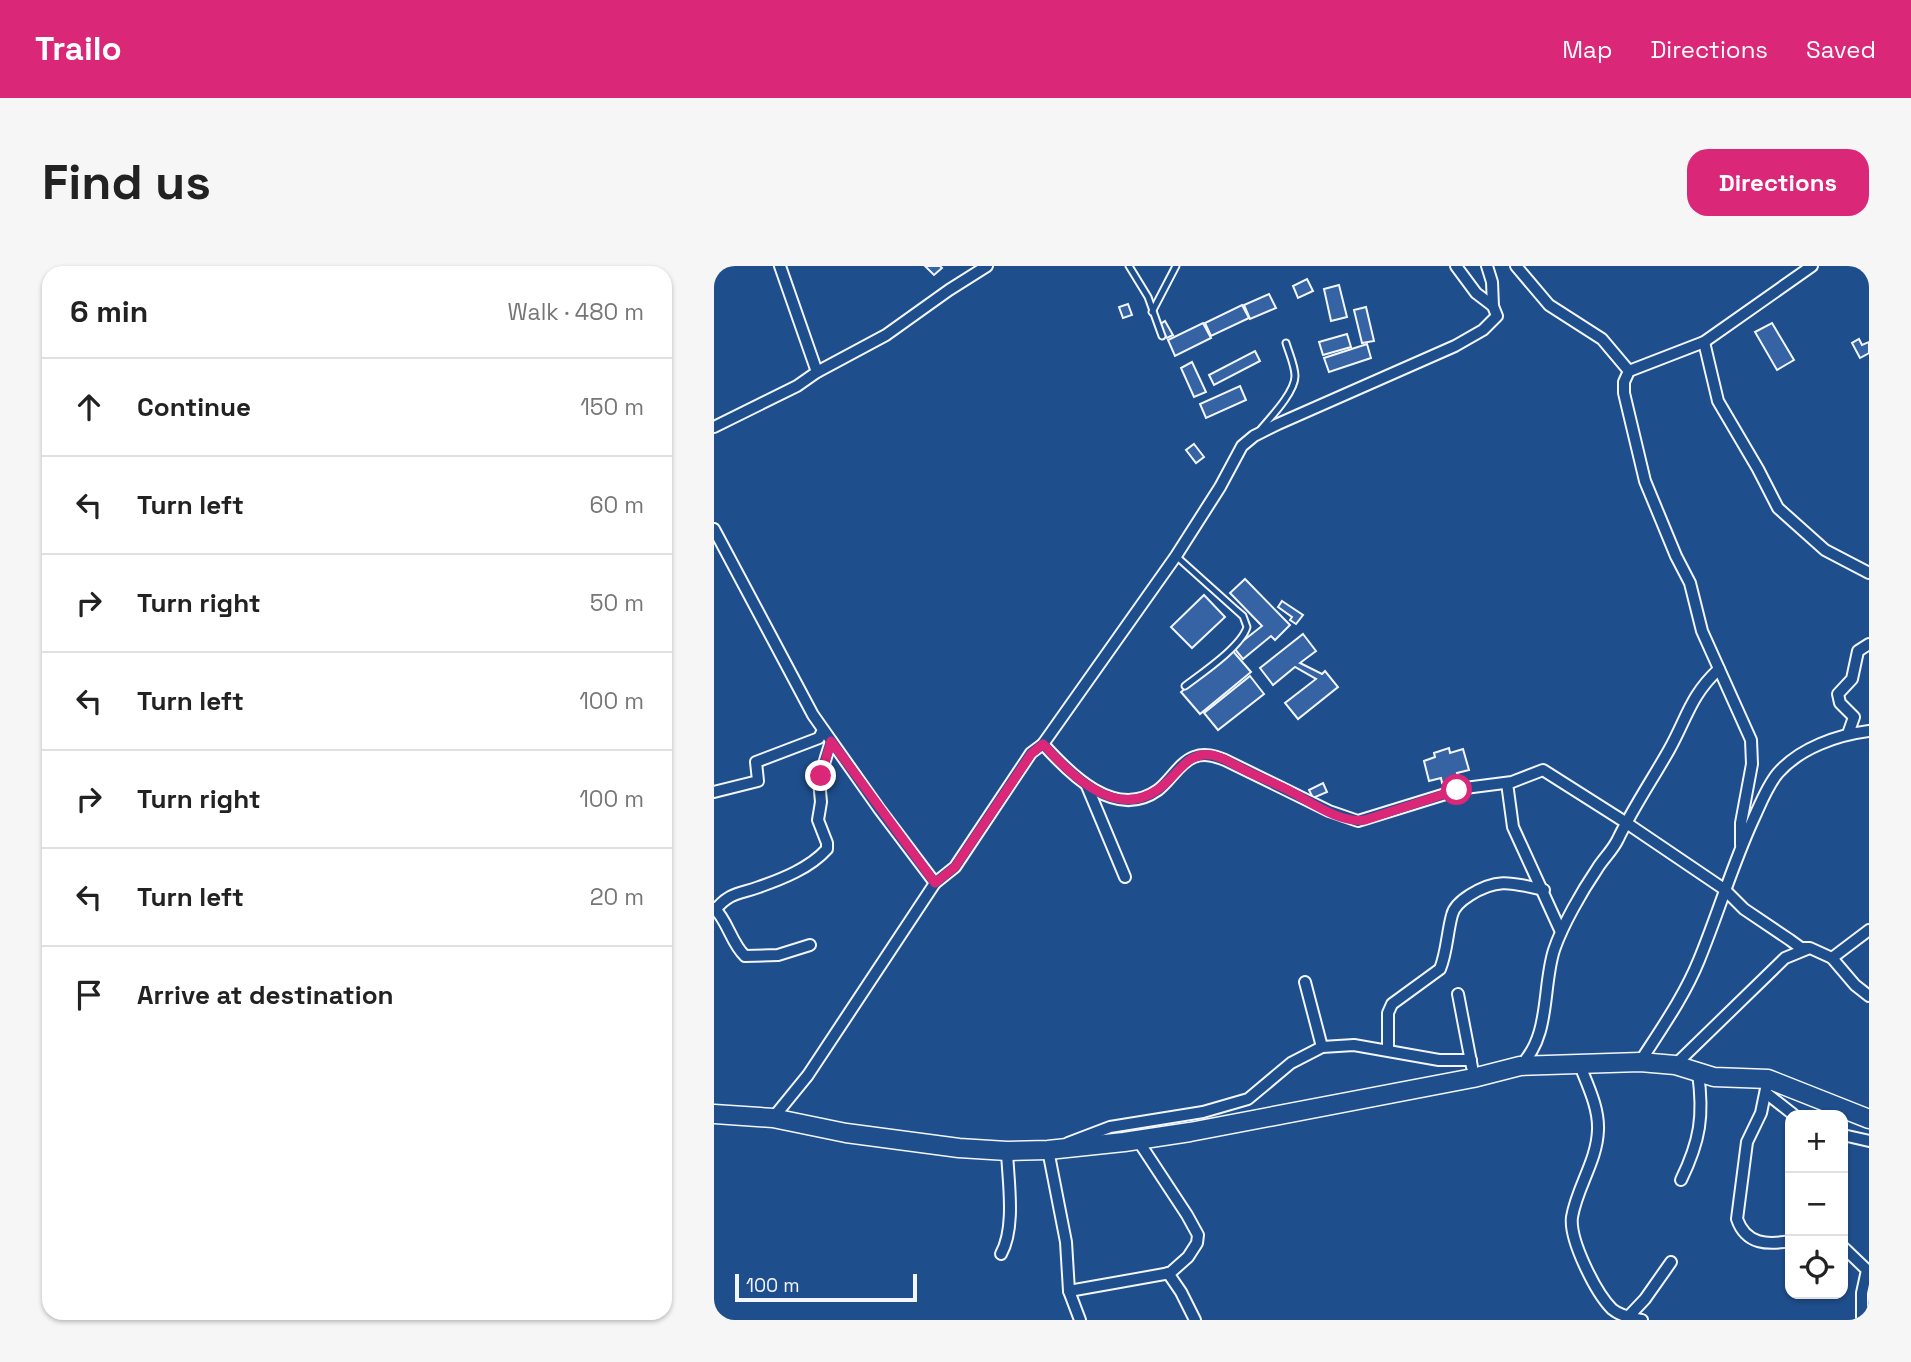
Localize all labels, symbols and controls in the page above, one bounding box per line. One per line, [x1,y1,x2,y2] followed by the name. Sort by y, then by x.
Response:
[35,28,122,70] text: Trailo
[1562,34,1612,65] text: Map
[1650,34,1768,65] text: Directions
[1806,34,1876,65] text: Saved
[1687,149,1869,216] button: Directions
[42,151,211,213] text: Find us
[70,292,148,331] text: 6 min
[508,297,644,327] text: Walk · 480 m
[70,388,108,426] icon: ahead
[137,390,251,424] text: Continue
[580,392,644,422] text: 150 m
[70,486,108,524] icon: left
[137,488,244,522] text: Turn left
[589,490,644,520] text: 60 m
[70,584,108,622] icon: right
[137,586,261,620] text: Turn right
[590,588,644,618] text: 50 m
[70,682,108,720] icon: left
[137,684,244,718] text: Turn left
[579,686,644,716] text: 100 m
[805,760,836,791] route end
[1441,774,1472,805] route start
[70,780,108,818] icon: right
[137,782,261,816] text: Turn right
[579,784,644,814] text: 100 m
[70,878,108,916] icon: left
[137,880,244,914] text: Turn left
[590,882,644,912] text: 20 m
[70,976,108,1014] icon: arrive
[137,978,394,1012] text: Arrive at destination
[1785,1110,1848,1299] map controls
[1785,1110,1848,1173] button: +
[1785,1173,1848,1236] button: −
[1785,1236,1848,1299] button: locate
[735,1271,917,1303] scale bar
[746,1273,800,1298] text: 100 m

